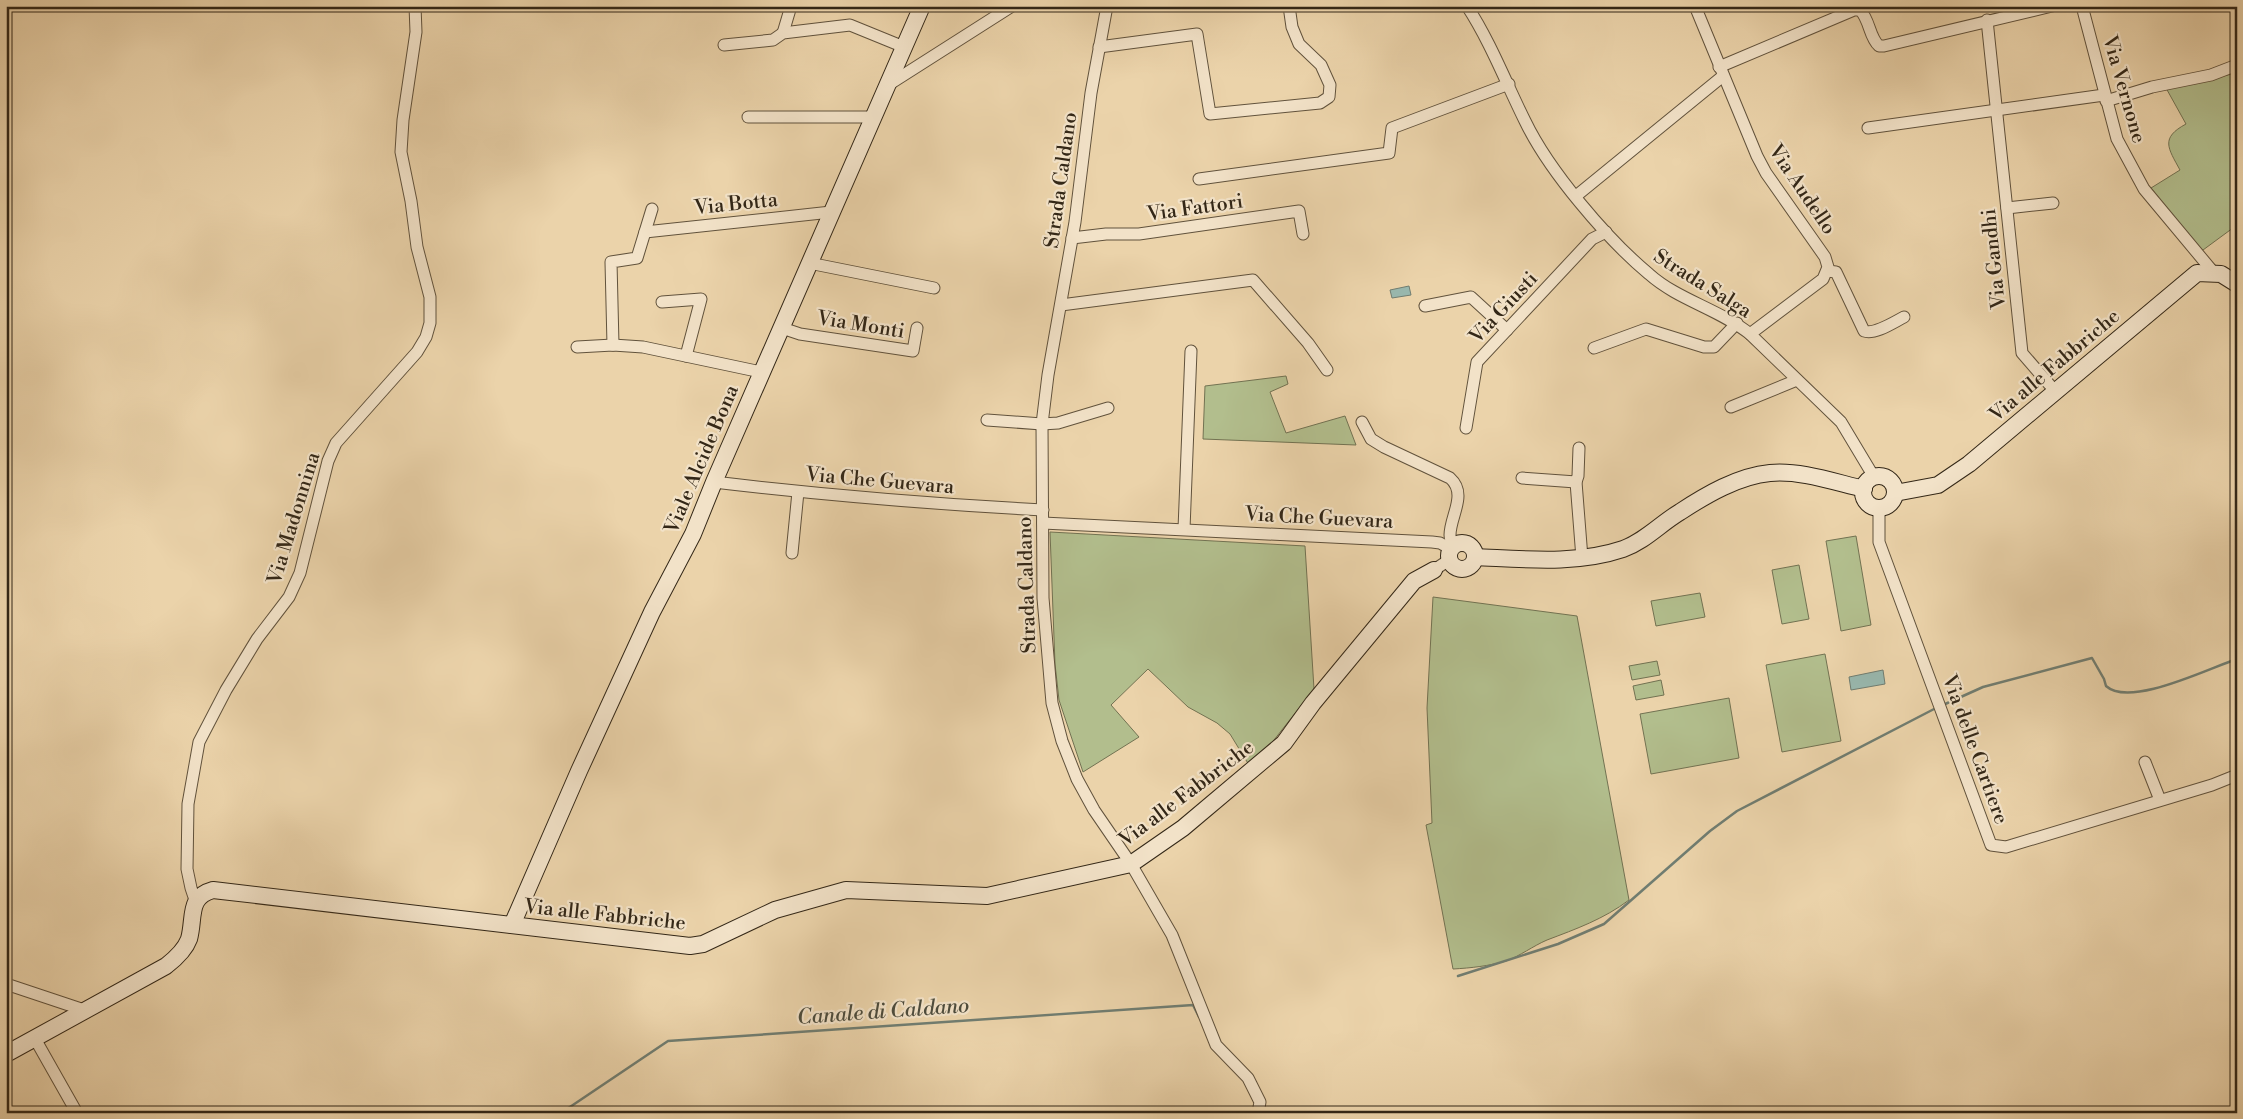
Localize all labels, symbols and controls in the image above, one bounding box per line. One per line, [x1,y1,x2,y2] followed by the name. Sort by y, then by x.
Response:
[2096,32,2151,146] street label: Via Vernone
[1040,111,1083,250] street label: Strada Caldano
[1762,139,1841,240] street label: Via Audello
[692,188,780,221] street label: Via Botta
[1145,189,1245,228] street label: Via Fattori
[1977,207,2012,311] street label: Via Gandhi
[1649,244,1757,325] street label: Strada Salga
[1464,267,1544,350] street label: Via Giusti
[1984,304,2125,429] street label: Via alle Fabbriche
[814,306,907,345] street label: Via Monti
[659,381,745,539] street label: Viale Alcide Bona
[262,448,327,589] street label: Via Madonnina
[804,462,956,501] street label: Via Che Guevara
[1243,502,1395,535] street label: Via Che Guevara
[1013,516,1042,654] street label: Strada Caldano
[1936,671,2013,828] street label: Via delle Cartiere
[1114,735,1259,854] street label: Via alle Fabbriche
[522,894,687,936] street label: Via alle Fabbriche
[796,993,970,1031] water label: Canale di Caldano

